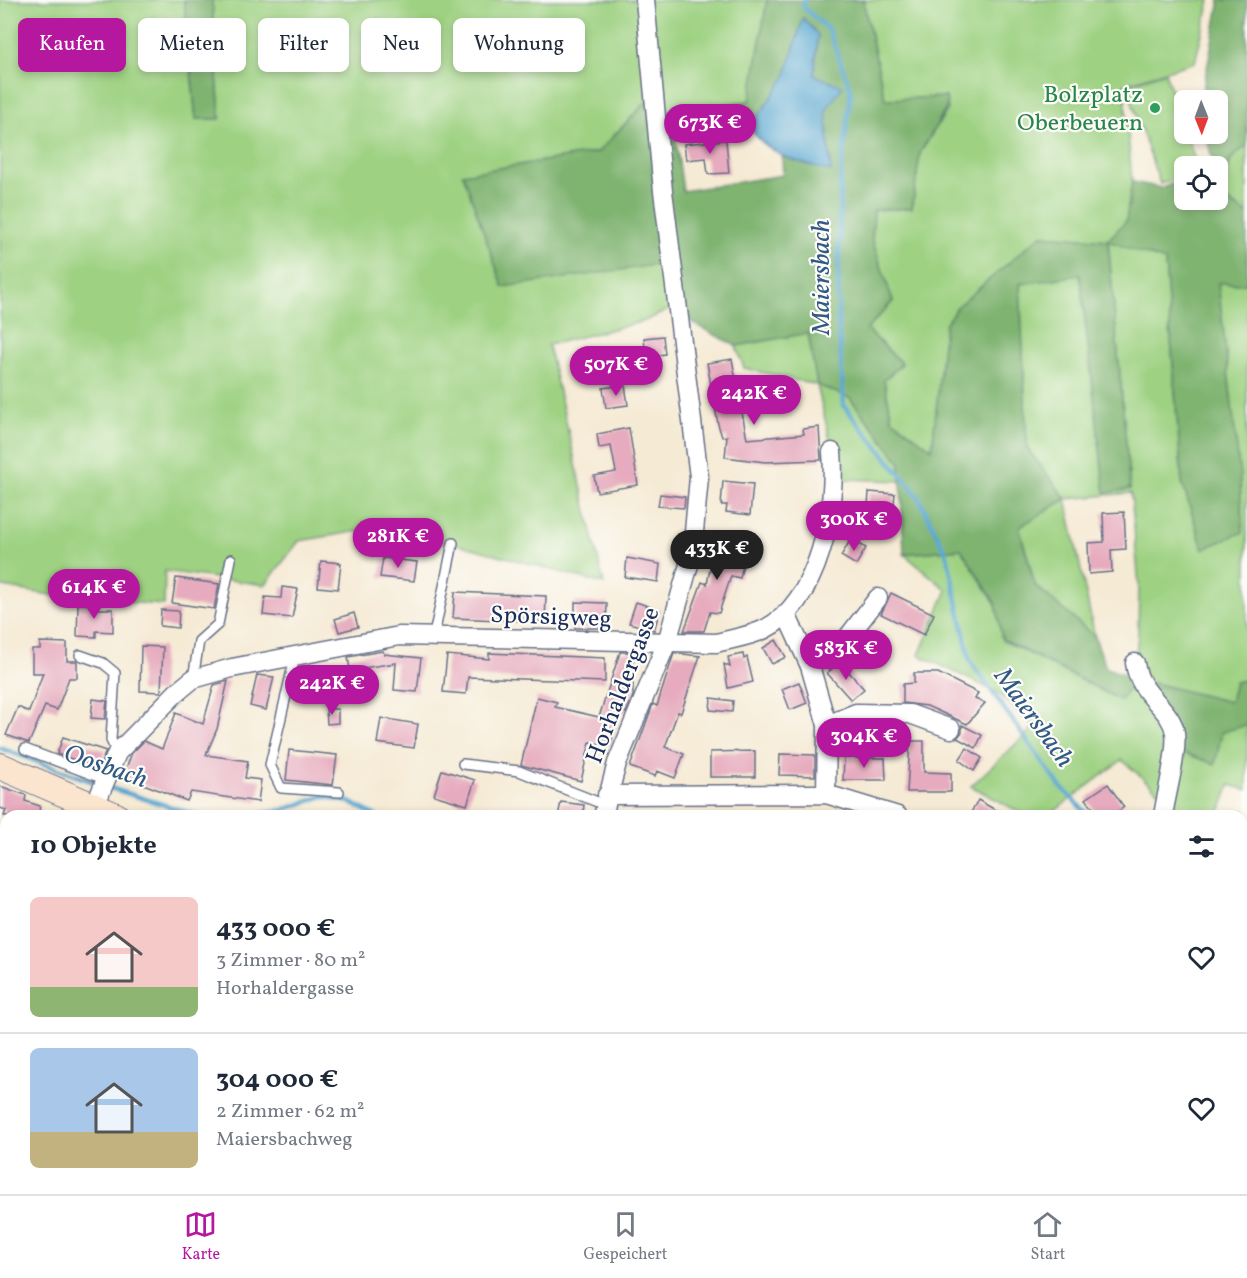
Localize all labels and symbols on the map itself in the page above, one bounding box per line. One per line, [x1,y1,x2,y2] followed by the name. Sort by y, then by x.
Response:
[1017,79,1143,141] place label: Bolzplatz Oberbeuern
[1174,90,1228,144] north arrow
[1148,101,1162,115] marker: Bolzplatz Oberbeuern
[661,104,759,155] pin: 673K €
[804,219,840,336] water label: Maiersbach
[567,346,665,397] pin: 507K €
[705,375,803,426] pin: 242K €
[805,501,903,552] pin: 300K €
[349,518,447,569] pin: 281K €
[668,530,766,581] pin: 433K €
[45,569,143,620] pin: 614K €
[490,599,612,637] street label: Spörsigweg
[578,602,669,769] street label: Horhaldergasse
[797,630,895,681] pin: 583K €
[984,660,1082,775] water label: Maiersbach
[283,665,381,716] pin: 242K €
[815,718,913,769] pin: 304K €
[59,736,152,798] water label: Oosbach

